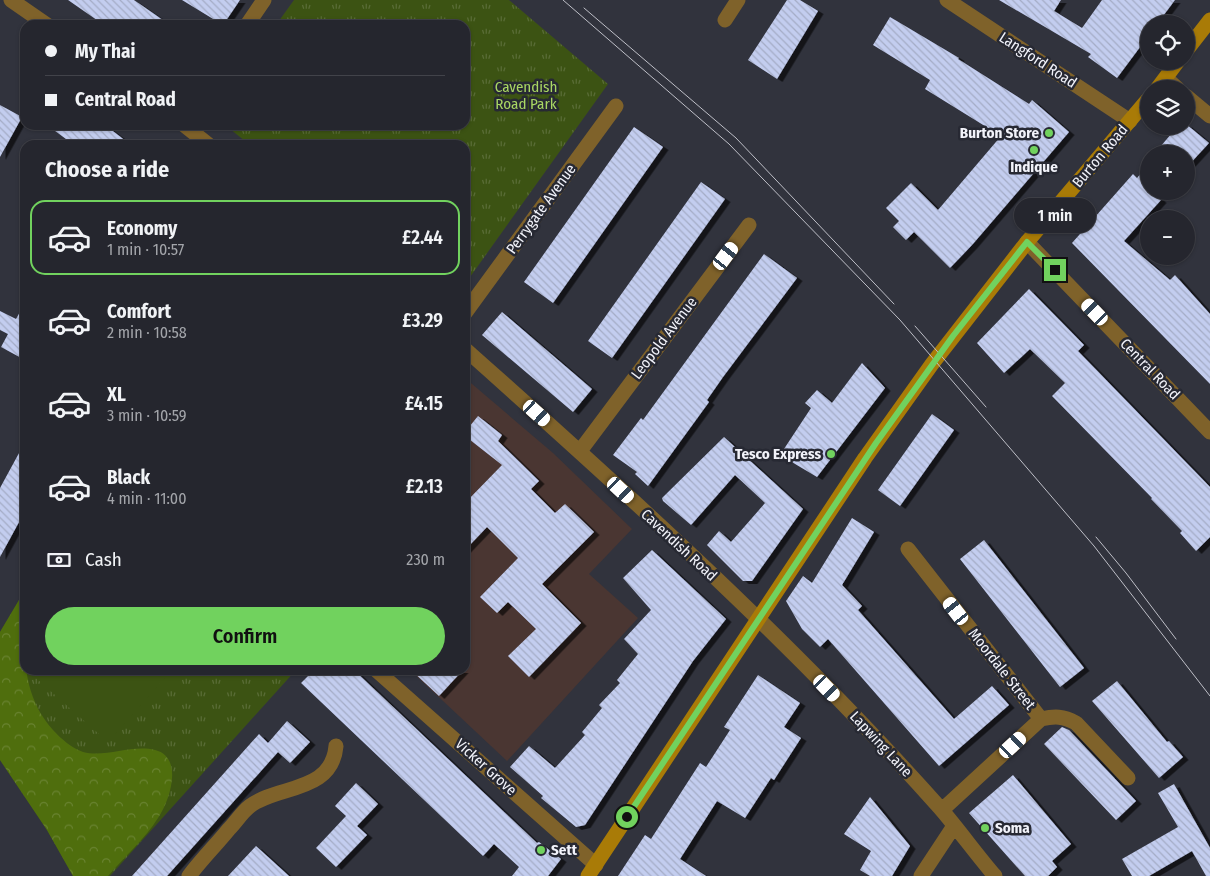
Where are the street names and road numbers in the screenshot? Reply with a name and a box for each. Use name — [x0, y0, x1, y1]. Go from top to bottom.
street label: Langford Road — [996, 28, 1080, 92]
street label: Burton Road — [1069, 121, 1131, 191]
street label: Perrygate Avenue — [502, 161, 580, 257]
street label: Leopold Avenue — [627, 293, 701, 383]
street label: Central Road — [1116, 335, 1184, 403]
street label: Cavendish Road — [637, 505, 721, 585]
street label: Moordale Street — [965, 625, 1039, 713]
street label: Lapwing Lane — [846, 707, 916, 781]
street label: Vicker Grove — [452, 735, 520, 799]

